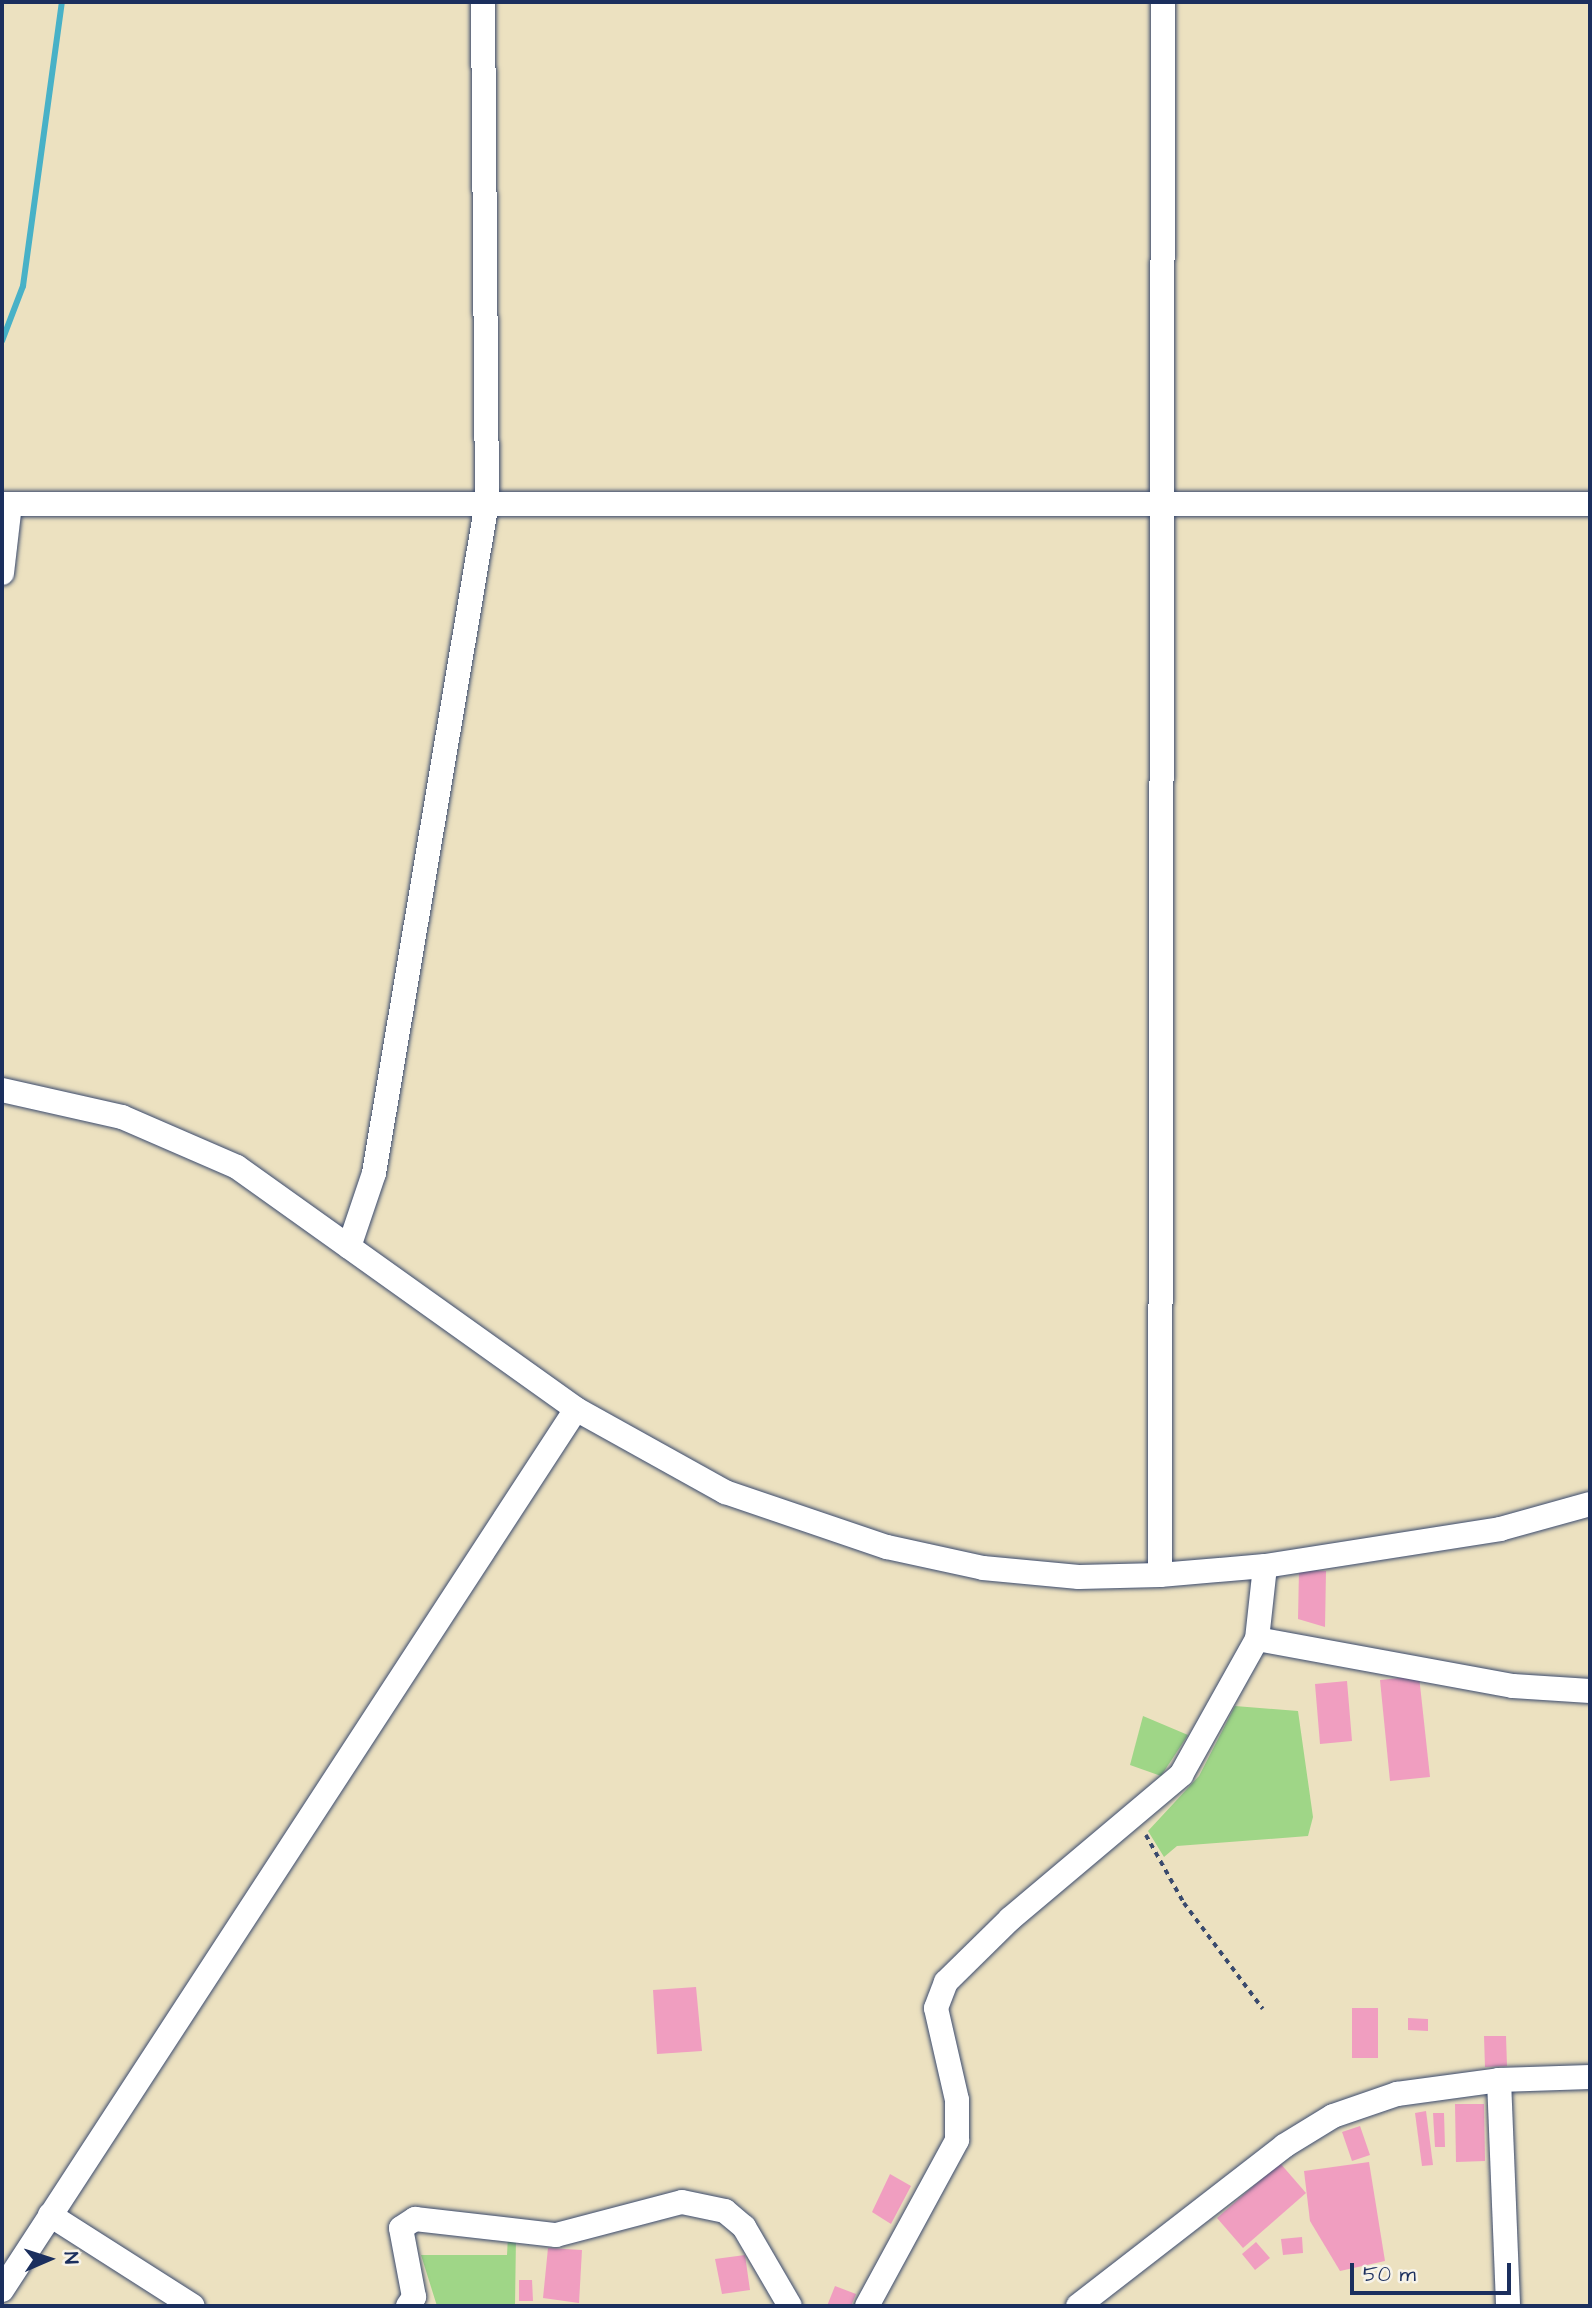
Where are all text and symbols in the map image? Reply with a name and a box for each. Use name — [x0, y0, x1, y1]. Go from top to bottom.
north arrow — [14, 2224, 84, 2294]
scale bar — [1354, 2248, 1515, 2292]
text: N — [57, 2251, 84, 2265]
text: 50 m — [1363, 2260, 1416, 2289]

